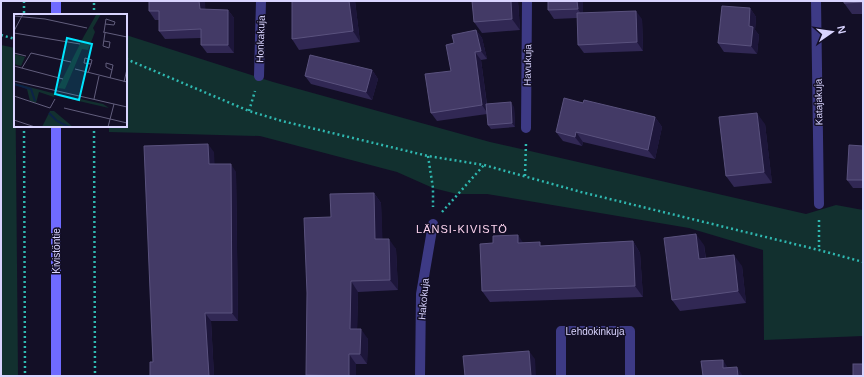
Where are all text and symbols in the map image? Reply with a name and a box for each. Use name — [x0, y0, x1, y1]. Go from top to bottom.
north arrow — [812, 12, 852, 52]
inset map — [14, 14, 127, 127]
street label: Honkakuja — [254, 15, 267, 63]
text: N — [835, 25, 848, 35]
street label: Havukuja — [522, 44, 533, 86]
street label: Katajakuja — [813, 78, 824, 125]
district label: LÄNSI-KIVISTÖ — [416, 223, 508, 235]
street label: Kivistöntie — [51, 228, 62, 274]
street label: Hakokuja — [416, 277, 431, 320]
street label: Lehdokinkuja — [566, 326, 625, 337]

